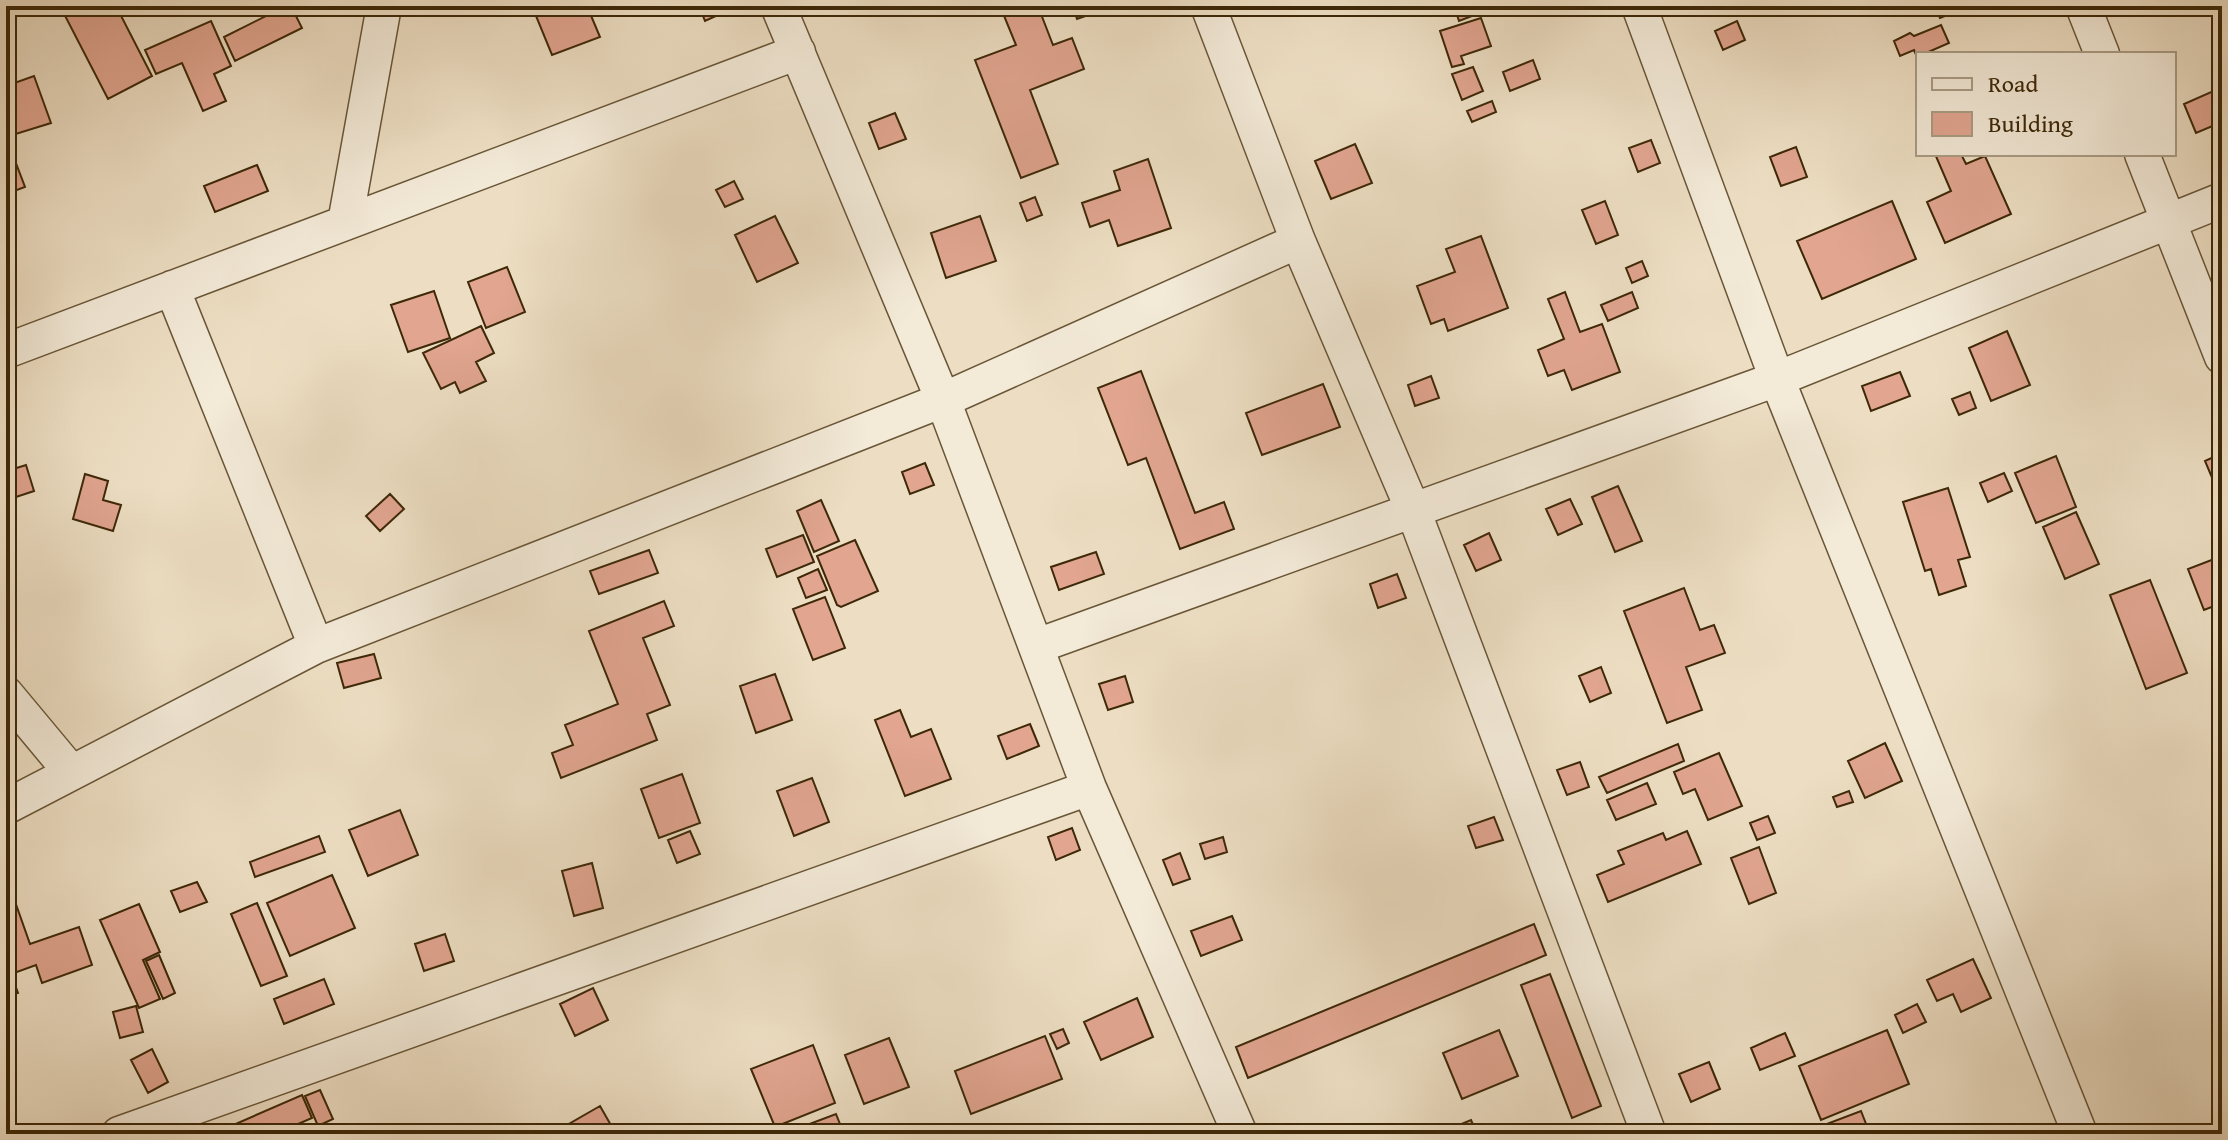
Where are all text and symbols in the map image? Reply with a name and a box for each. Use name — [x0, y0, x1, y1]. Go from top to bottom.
legend — [1916, 52, 2176, 156]
text: Road — [1988, 66, 2038, 101]
text: Building — [1988, 106, 2073, 141]

